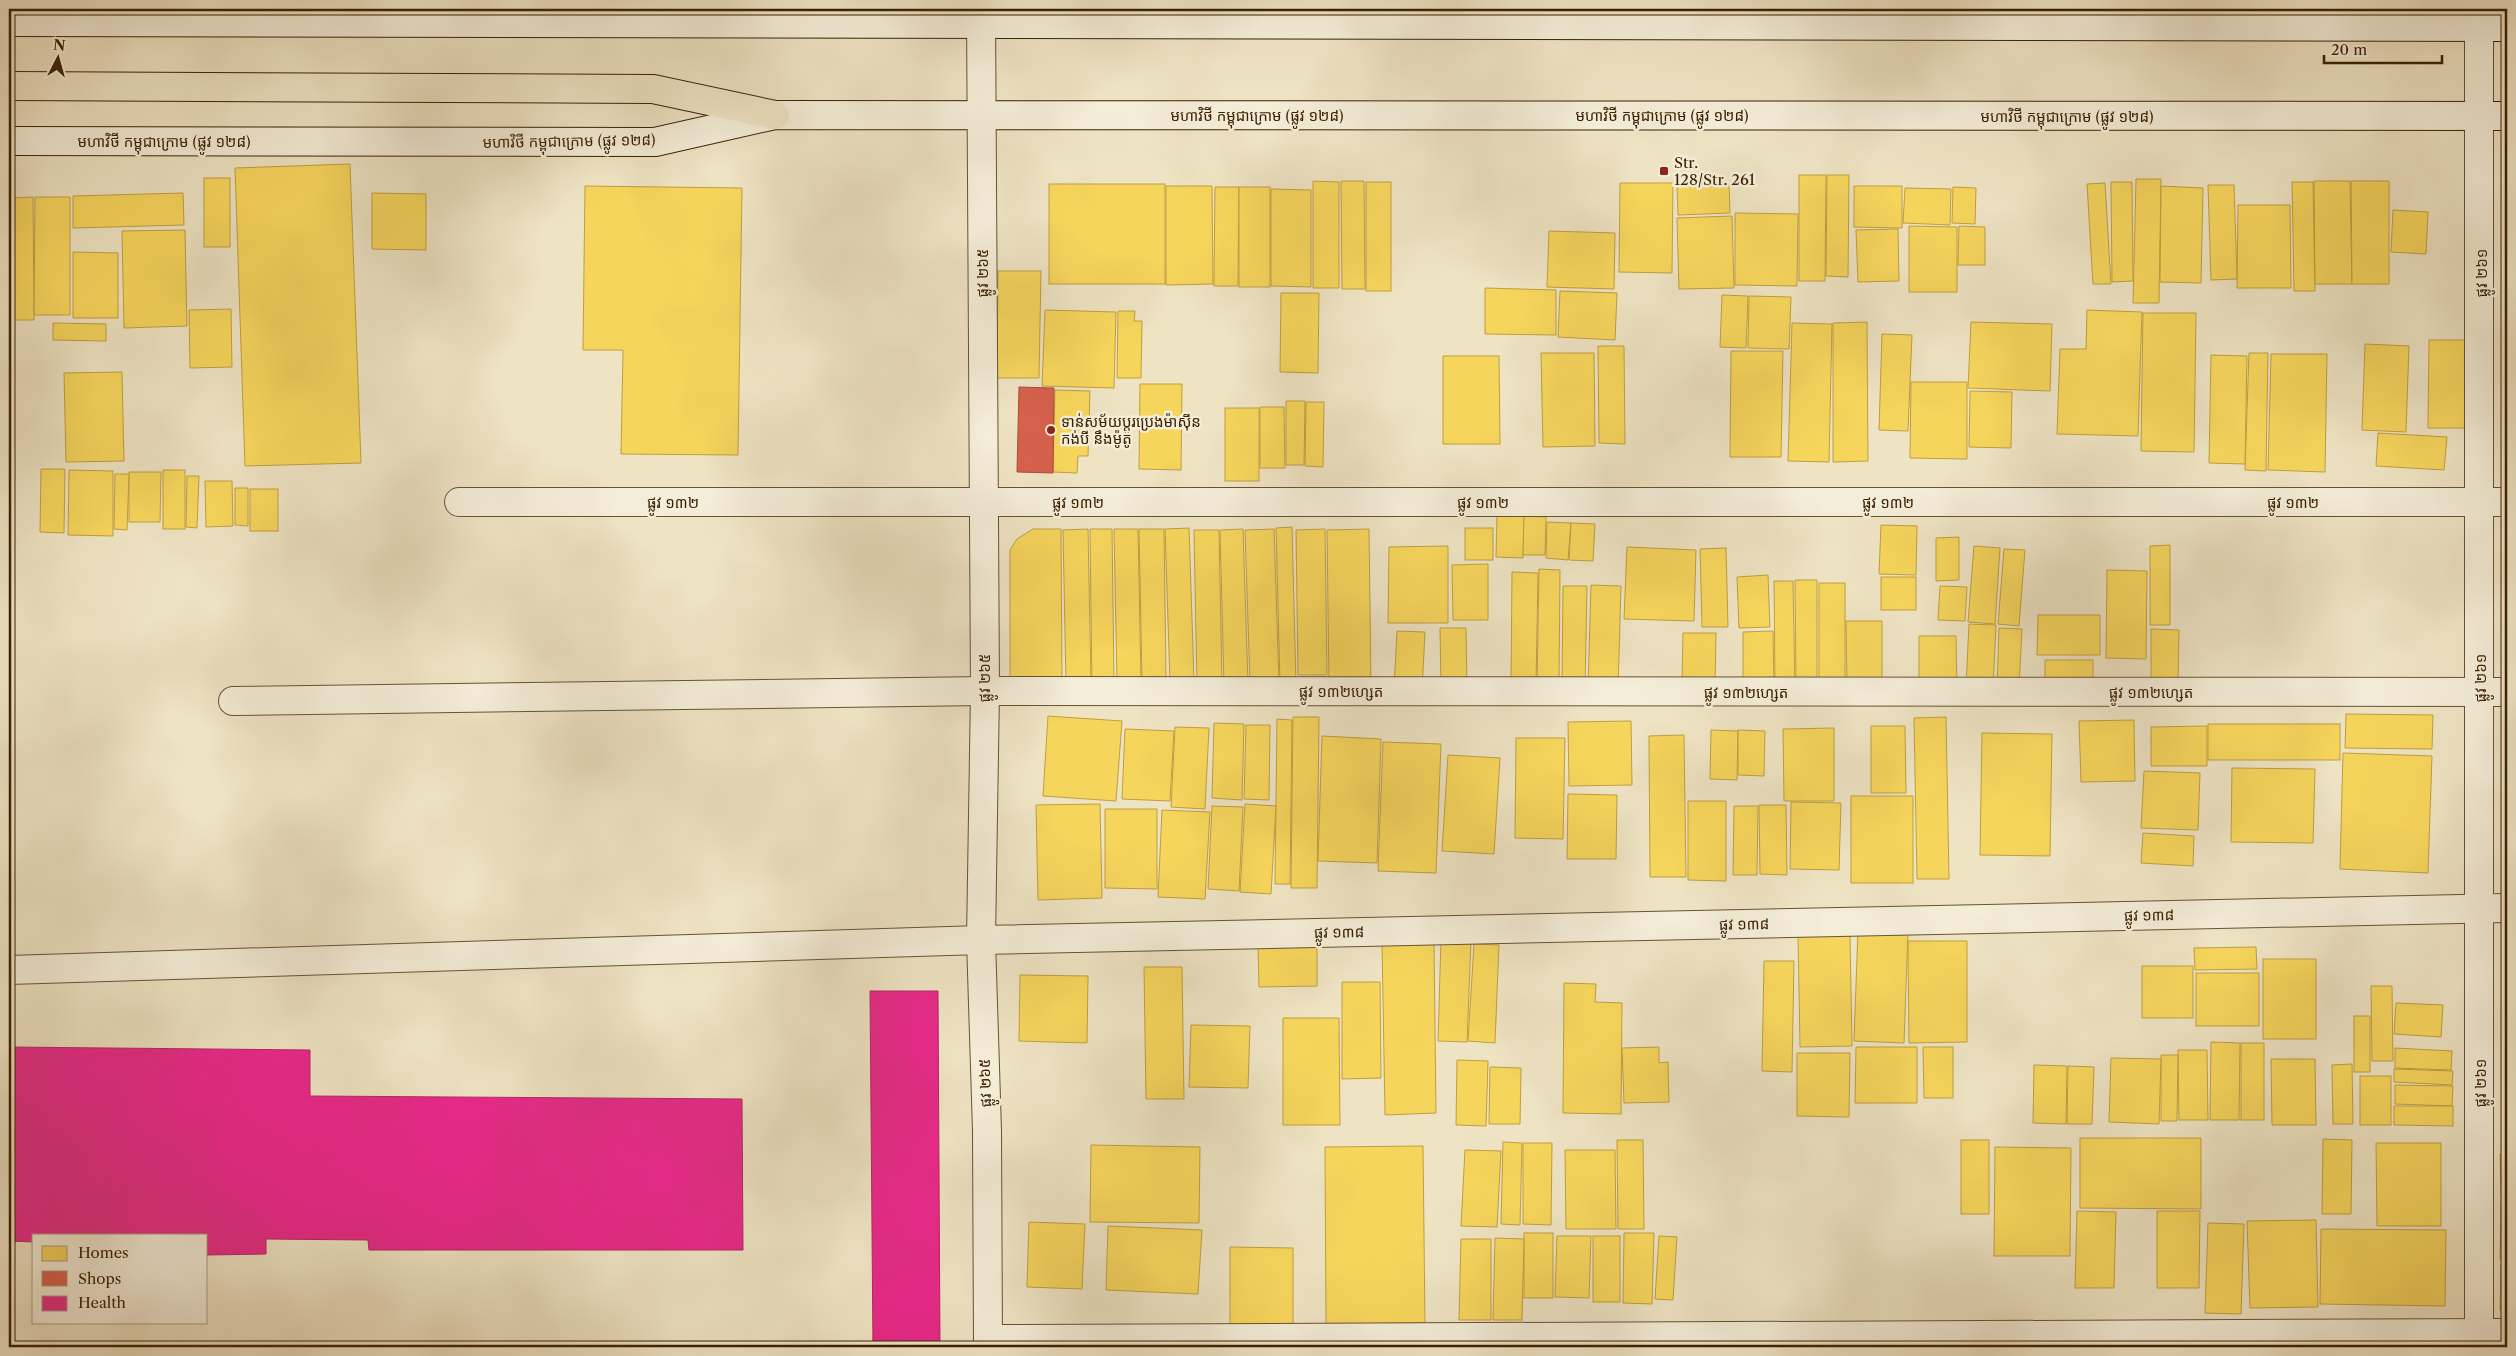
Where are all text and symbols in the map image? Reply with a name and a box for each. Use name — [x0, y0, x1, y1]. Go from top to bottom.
north arrow — [32, 32, 82, 82]
scale bar — [2324, 32, 2441, 64]
text: N — [52, 35, 66, 55]
text: 20 m — [2331, 40, 2367, 59]
street label: មហាវិថី កម្ពុជាក្រោម (ផ្លូវ ១២៨) — [1171, 106, 1343, 129]
street label: មហាវិថី កម្ពុជាក្រោម (ផ្លូវ ១២៨) — [1576, 106, 1748, 129]
street label: មហាវិថី កម្ពុជាក្រោម (ផ្លូវ ១២៨) — [1981, 107, 2153, 130]
street label: មហាវិថី កម្ពុជាក្រោម (ផ្លូវ ១២៨) — [482, 130, 656, 156]
street label: មហាវិថី កម្ពុជាក្រោម (ផ្លូវ ១២៨) — [78, 132, 250, 155]
place label: Str. 128/Str. 261 — [1674, 153, 1756, 189]
marker: Str. 128/Str. 261 — [1658, 165, 1670, 177]
street label: ផ្លូវ ២៦៥ — [973, 249, 996, 297]
street label: ផ្លូវ ២៦១ — [2472, 249, 2495, 297]
place label: ទាន់សម័យប្តូរប្រេងម៉ាសុីន កង់បី នឹងម៉ូតូ — [1061, 412, 1201, 448]
marker: ទាន់សម័យប្តូរប្រេងម៉ាសុីន កង់បី នឹងម៉ូតូ — [1045, 424, 1057, 436]
street label: ផ្លូវ ១៣២ — [647, 493, 699, 516]
street label: ផ្លូវ ១៣២ — [1052, 493, 1104, 516]
street label: ផ្លូវ ១៣២ — [1457, 493, 1509, 516]
street label: ផ្លូវ ១៣២ — [1862, 493, 1914, 516]
street label: ផ្លូវ ១៣២ — [2267, 493, 2319, 516]
street label: ផ្លូវ ២៦៥ — [975, 654, 998, 702]
street label: ផ្លូវ ២៦១ — [2471, 654, 2494, 702]
street label: ផ្លូវ ១៣២ហ្សេត — [1299, 682, 1383, 705]
street label: ផ្លូវ ១៣២ហ្សេត — [1704, 683, 1788, 706]
street label: ផ្លូវ ១៣២ហ្សេត — [2109, 683, 2193, 706]
street label: ផ្លូវ ១៣៨ — [2124, 905, 2174, 929]
street label: ផ្លូវ ១៣៨ — [1719, 914, 1769, 938]
street label: ផ្លូវ ១៣៨ — [1314, 922, 1364, 946]
street label: ផ្លូវ ២៦៥ — [975, 1058, 1000, 1108]
street label: ផ្លូវ ២៦១ — [2471, 1059, 2494, 1107]
legend — [32, 1234, 208, 1324]
text: Homes — [78, 1243, 129, 1262]
text: Shops — [78, 1269, 121, 1288]
text: Health — [78, 1293, 127, 1312]

